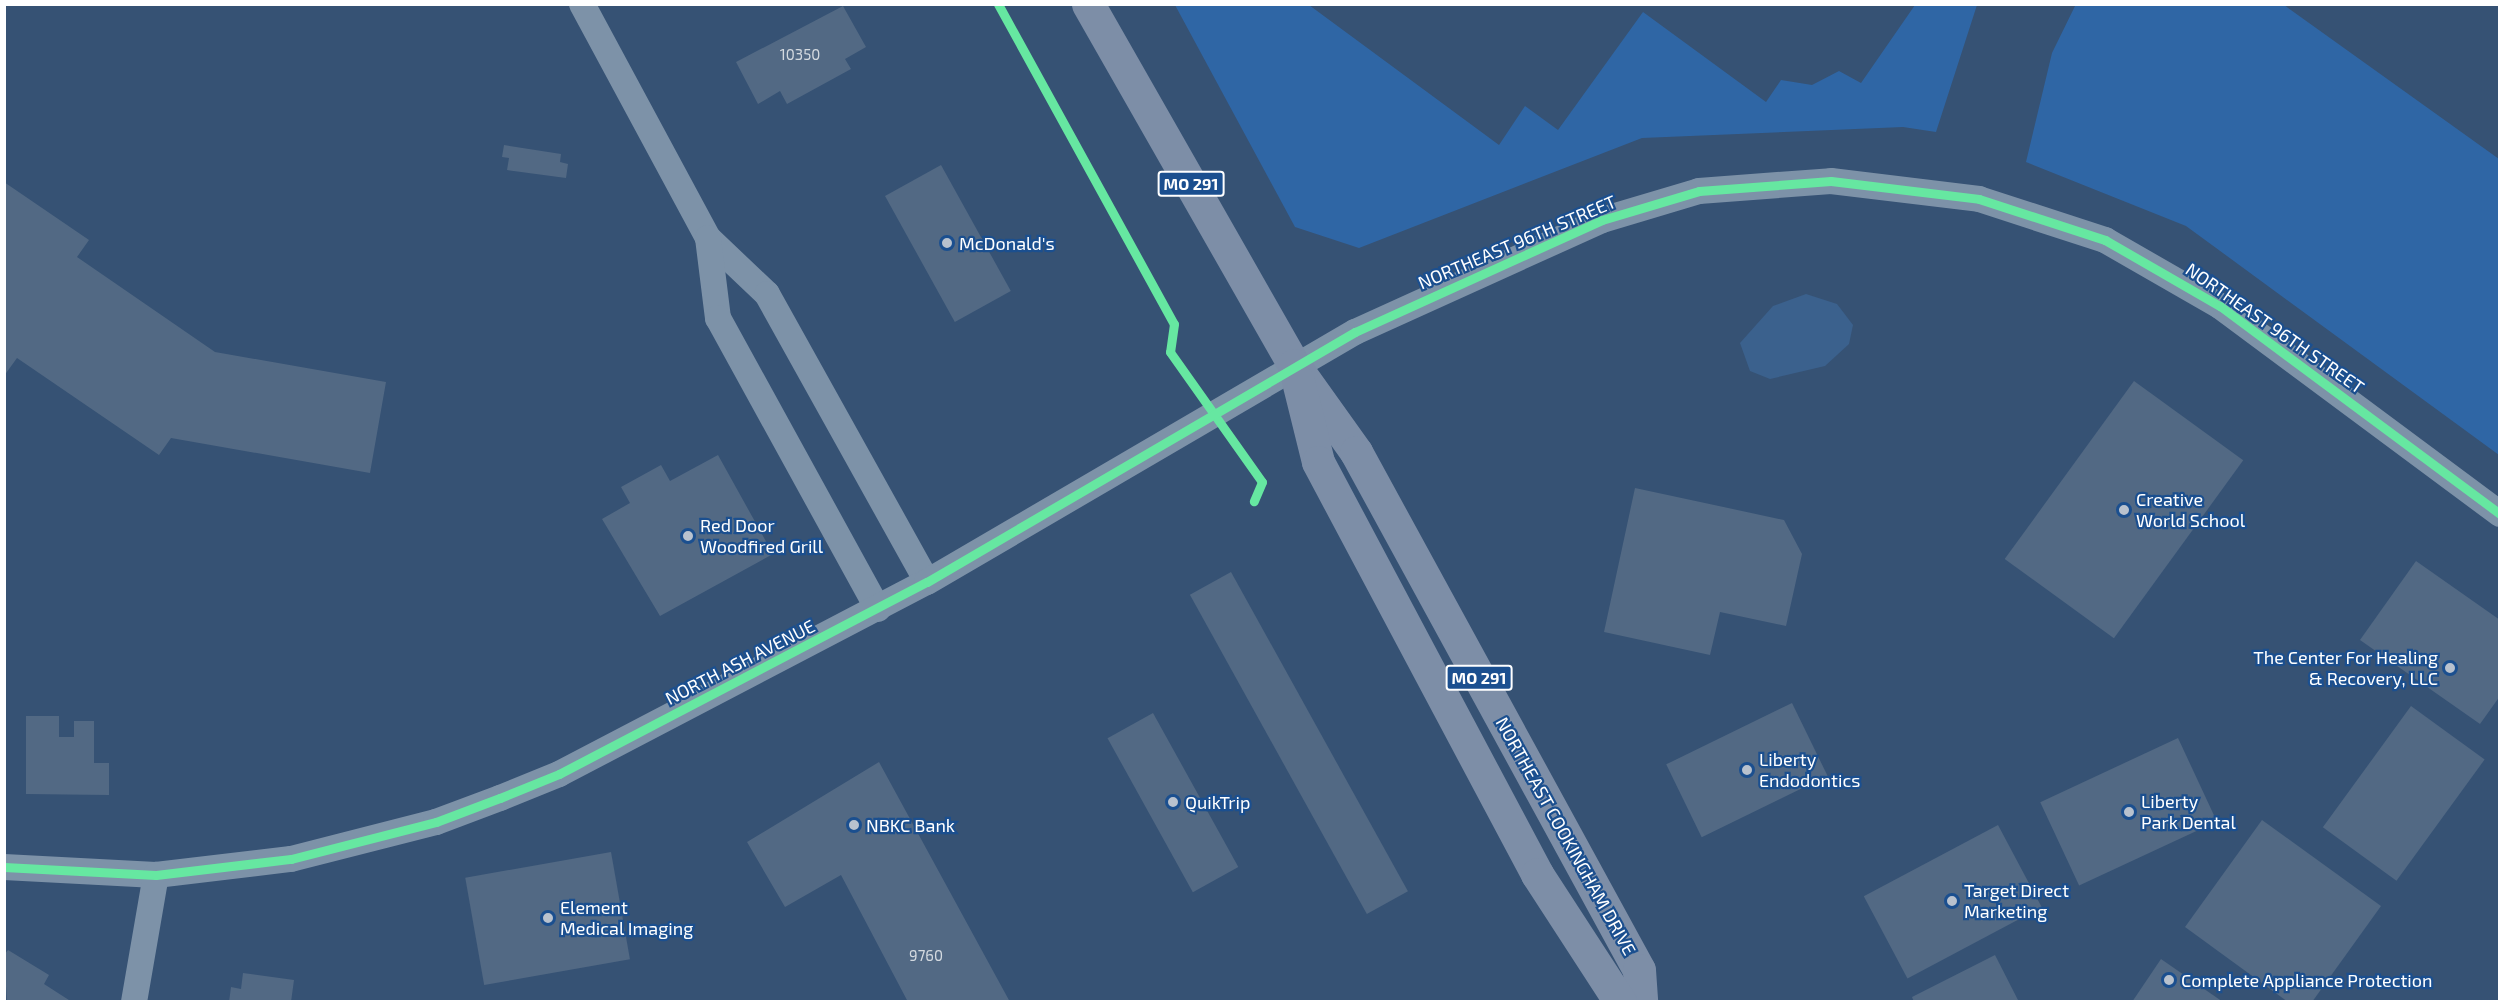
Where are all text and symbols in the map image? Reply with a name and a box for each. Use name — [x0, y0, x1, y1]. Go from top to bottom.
house number: 10350 — [780, 46, 820, 64]
road number: MO 291 — [1156, 171, 1226, 197]
street label: NORTHEAST 96TH STREET — [1415, 190, 1619, 294]
place label: McDonald's — [959, 232, 1055, 254]
marker: McDonald's — [940, 236, 954, 250]
street label: NORTHEAST 96TH STREET — [2181, 258, 2369, 398]
place label: Creative World School — [2136, 489, 2245, 532]
marker: Creative World School — [2117, 503, 2131, 517]
place label: Red Door Woodfired Grill — [700, 515, 823, 558]
marker: Red Door Woodfired Grill — [681, 529, 695, 543]
street label: NORTH ASH AVENUE — [661, 615, 819, 709]
place label: The Center For Healing & Recovery, LLC — [2253, 647, 2438, 690]
marker: The Center For Healing & Recovery, LLC — [2443, 661, 2457, 675]
road number: MO 291 — [1444, 665, 1514, 691]
street label: NORTHEAST COOKINGHAM DRIVE — [1491, 713, 1641, 959]
place label: Liberty Endodontics — [1759, 749, 1860, 792]
marker: Liberty Endodontics — [1740, 763, 1754, 777]
place label: QuikTrip — [1185, 791, 1250, 813]
place label: Liberty Park Dental — [2141, 791, 2236, 834]
marker: QuikTrip — [1166, 795, 1180, 809]
marker: Liberty Park Dental — [2122, 805, 2136, 819]
place label: NBKC Bank — [866, 814, 955, 836]
marker: NBKC Bank — [847, 818, 861, 832]
place label: Target Direct Marketing — [1964, 880, 2069, 922]
marker: Target Direct Marketing — [1945, 894, 1959, 908]
place label: Element Medical Imaging — [560, 897, 694, 940]
marker: Element Medical Imaging — [541, 911, 555, 925]
house number: 9760 — [909, 947, 943, 965]
place label: Complete Appliance Protection — [2181, 969, 2433, 991]
marker: Complete Appliance Protection — [2162, 973, 2176, 987]

